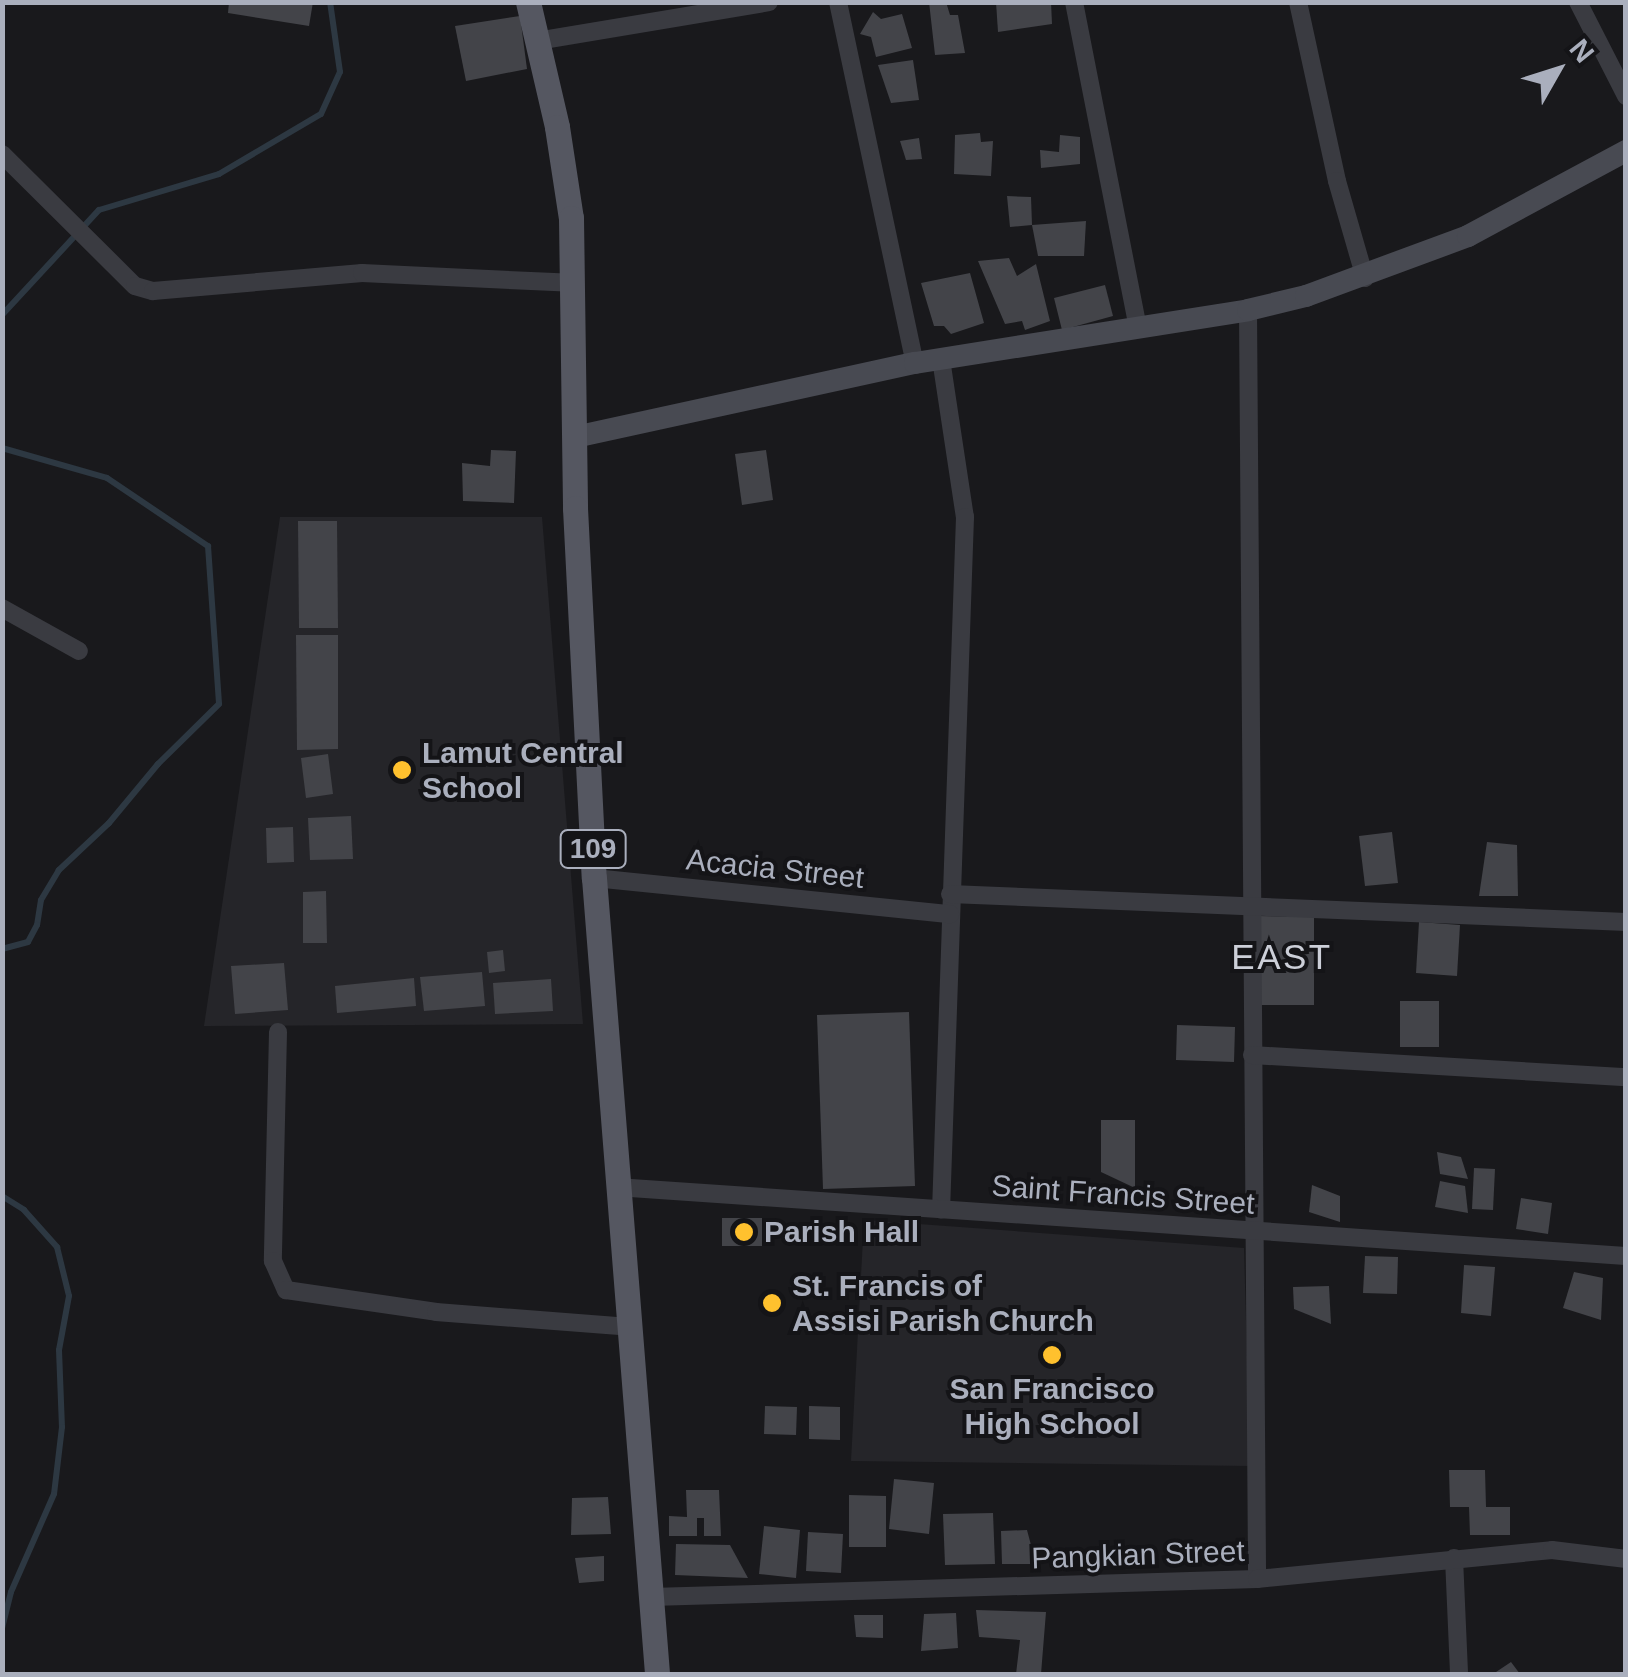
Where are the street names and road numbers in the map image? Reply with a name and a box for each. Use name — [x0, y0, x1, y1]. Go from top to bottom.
road number: 109 — [558, 826, 628, 872]
street label: Acacia Street — [684, 842, 866, 896]
street label: Saint Francis Street — [990, 1168, 1256, 1222]
street label: Pangkian Street — [1031, 1533, 1245, 1577]

